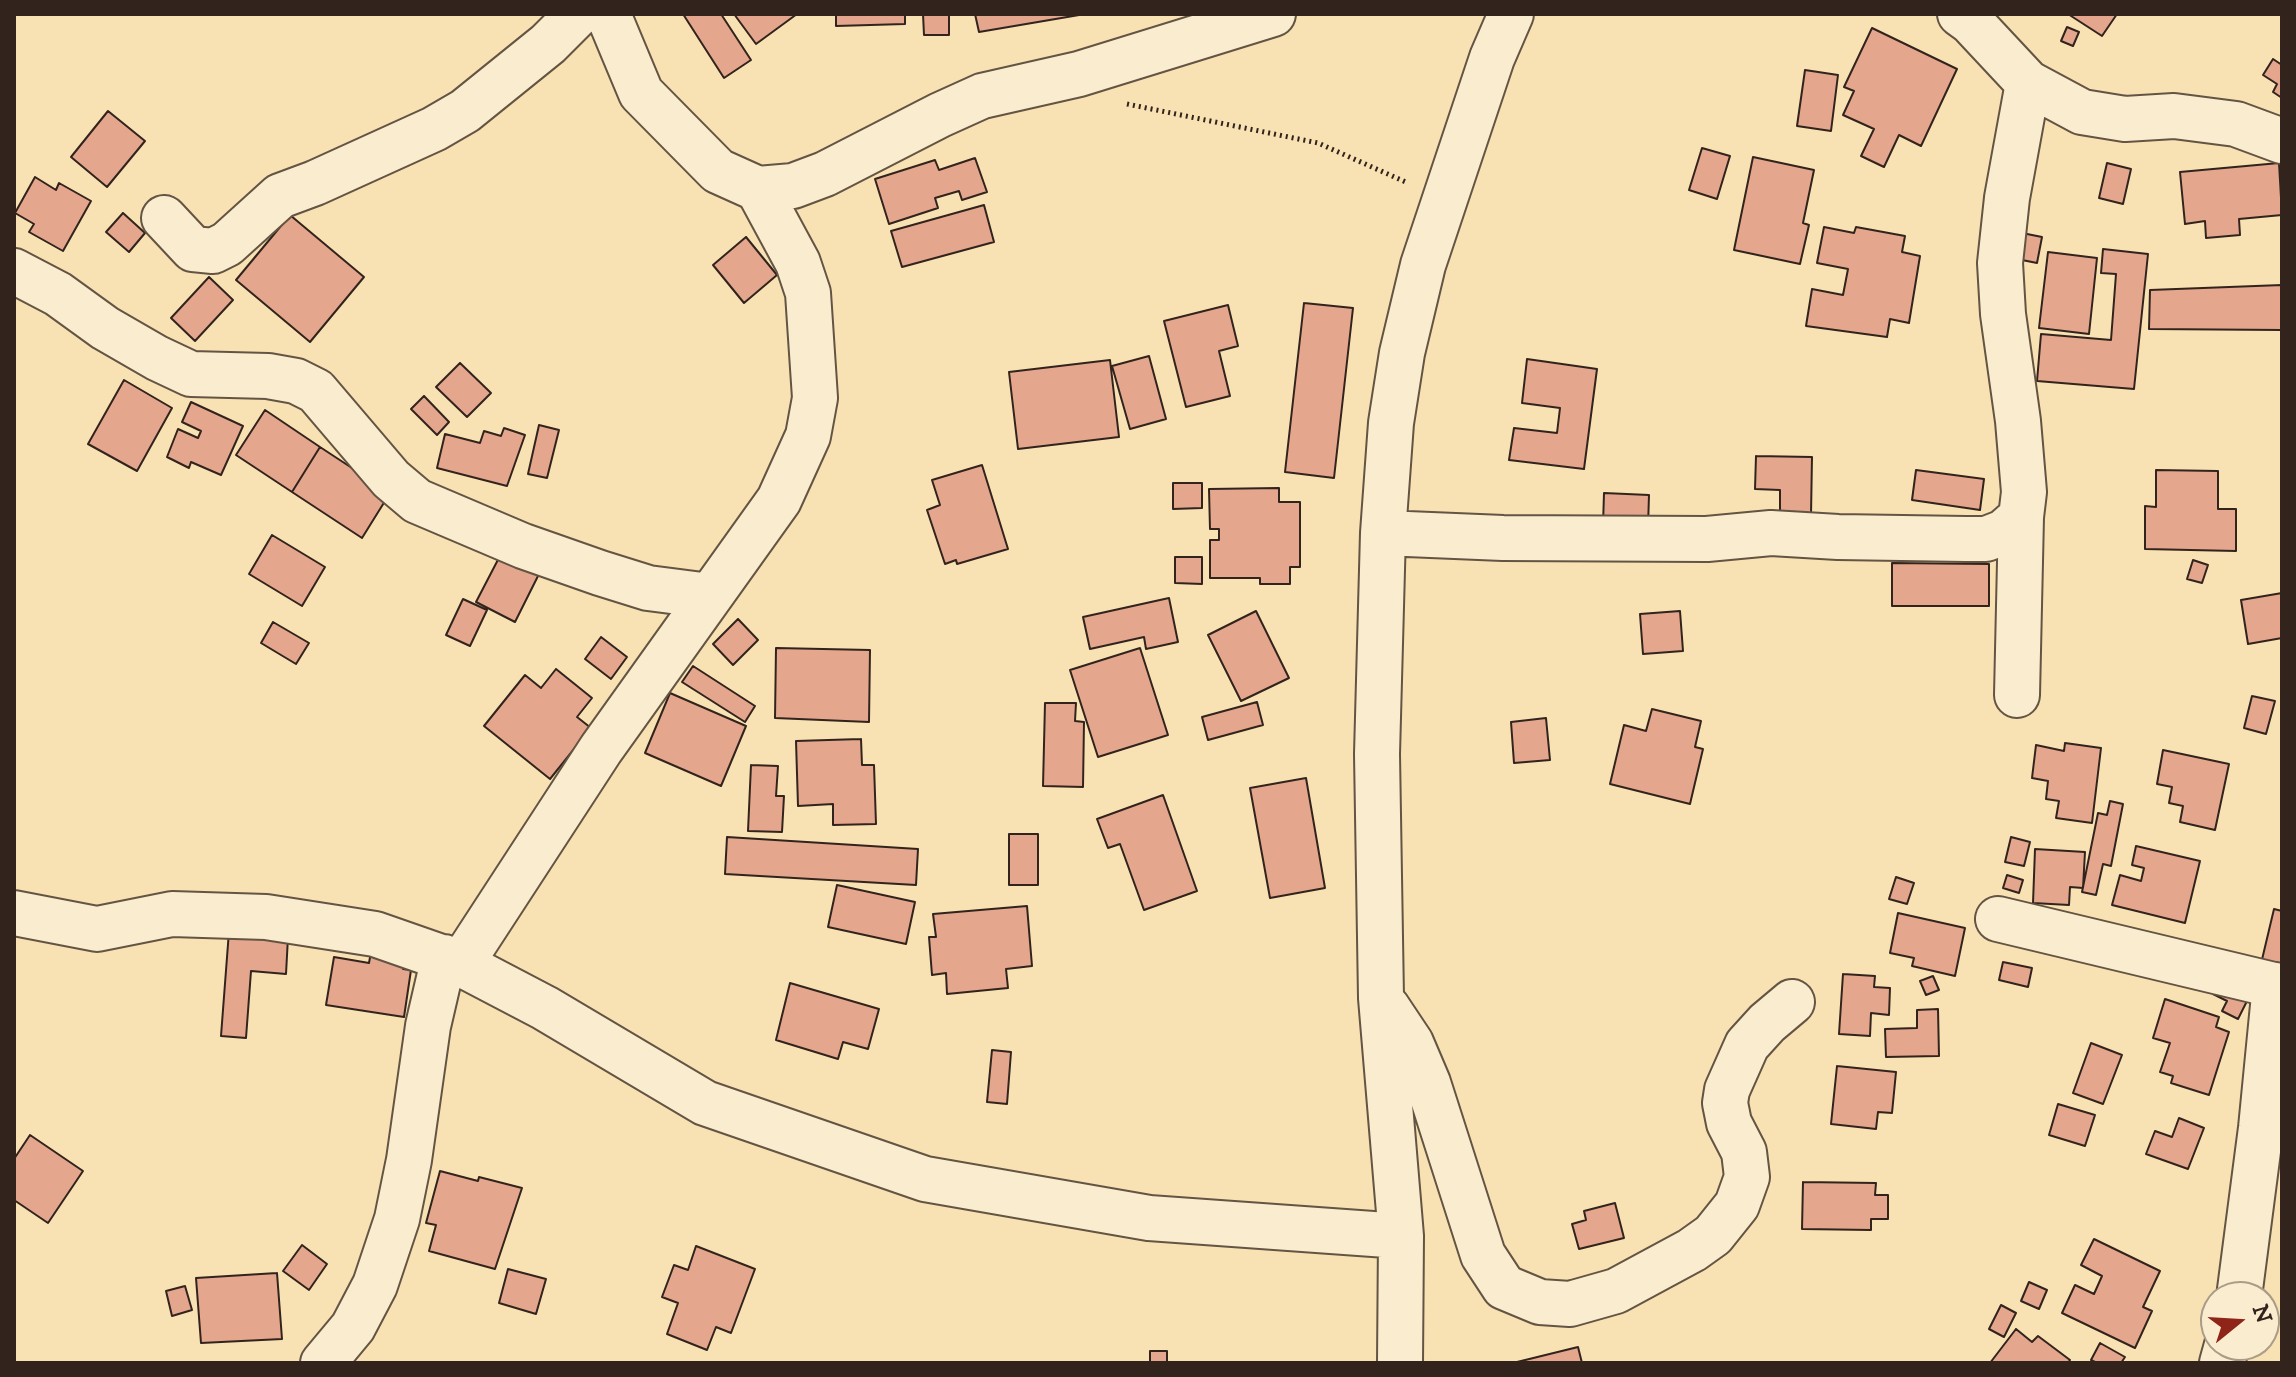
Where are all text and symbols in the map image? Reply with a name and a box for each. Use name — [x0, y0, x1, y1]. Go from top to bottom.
north arrow — [2200, 1281, 2280, 1361]
text: N — [2246, 1301, 2277, 1327]

